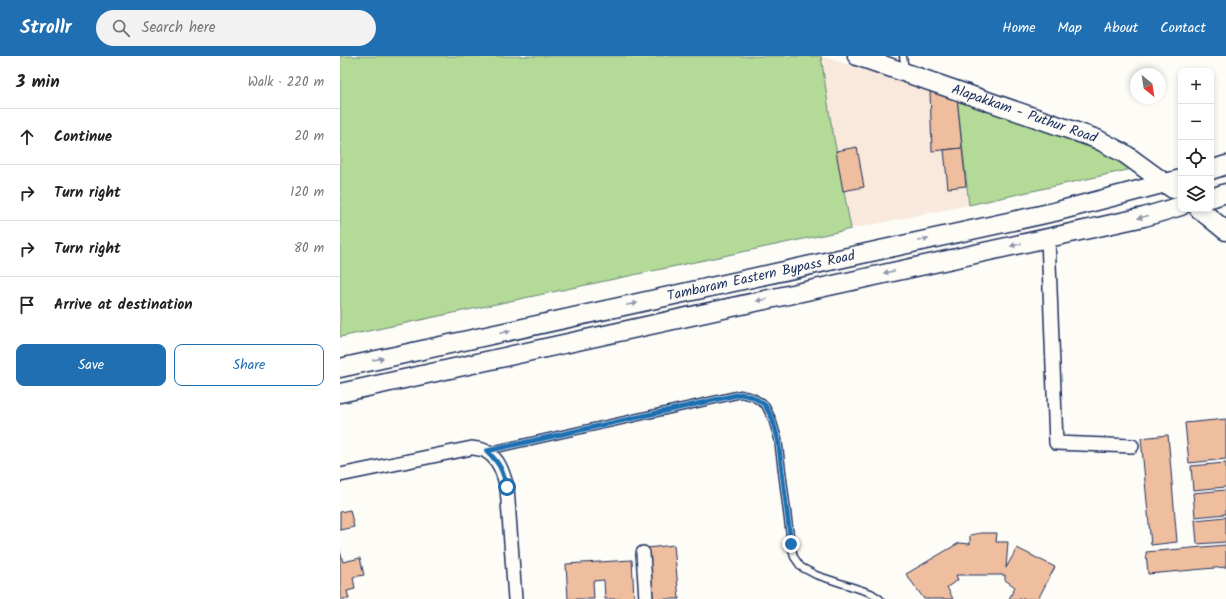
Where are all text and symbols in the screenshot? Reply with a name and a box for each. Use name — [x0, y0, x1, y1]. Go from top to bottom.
search box — [96, 10, 376, 46]
text: Strollr — [20, 13, 72, 43]
text: Search here — [142, 16, 216, 40]
icon: search — [110, 17, 132, 39]
text: Home — [1002, 17, 1036, 39]
text: Map — [1058, 17, 1082, 39]
text: About — [1104, 17, 1138, 39]
text: Contact — [1160, 17, 1206, 39]
north arrow — [1130, 68, 1166, 104]
map controls — [1178, 68, 1214, 212]
button: + — [1178, 68, 1214, 104]
text: 3 min — [16, 69, 60, 96]
text: Walk · 220 m — [248, 72, 324, 93]
street label: Alapakkam - Puthur Road — [948, 78, 1101, 150]
button: − — [1178, 104, 1214, 140]
text: Continue — [54, 125, 112, 149]
icon: ahead — [16, 126, 38, 148]
text: 20 m — [294, 126, 324, 147]
button: locate — [1178, 140, 1214, 176]
button: layers — [1178, 176, 1214, 212]
text: Turn right — [54, 181, 121, 205]
icon: right — [16, 182, 38, 204]
text: 120 m — [290, 182, 324, 203]
one-way arrow — [1137, 214, 1149, 220]
text: Turn right — [54, 237, 121, 261]
one-way arrow — [917, 237, 929, 243]
icon: right — [16, 238, 38, 260]
text: 80 m — [294, 238, 324, 259]
one-way arrow — [1010, 242, 1023, 248]
street label: Tambaram Eastern Bypass Road — [665, 245, 858, 307]
one-way arrow — [883, 270, 896, 276]
text: Arrive at destination — [54, 293, 193, 317]
icon: arrive — [16, 294, 38, 316]
one-way arrow — [756, 298, 769, 304]
one-way arrow — [626, 300, 638, 306]
one-way arrow — [499, 328, 511, 334]
button: Save — [16, 344, 166, 386]
button: Share — [174, 344, 324, 386]
one-way arrow — [372, 356, 384, 362]
route start — [498, 478, 516, 496]
route end — [782, 535, 800, 553]

